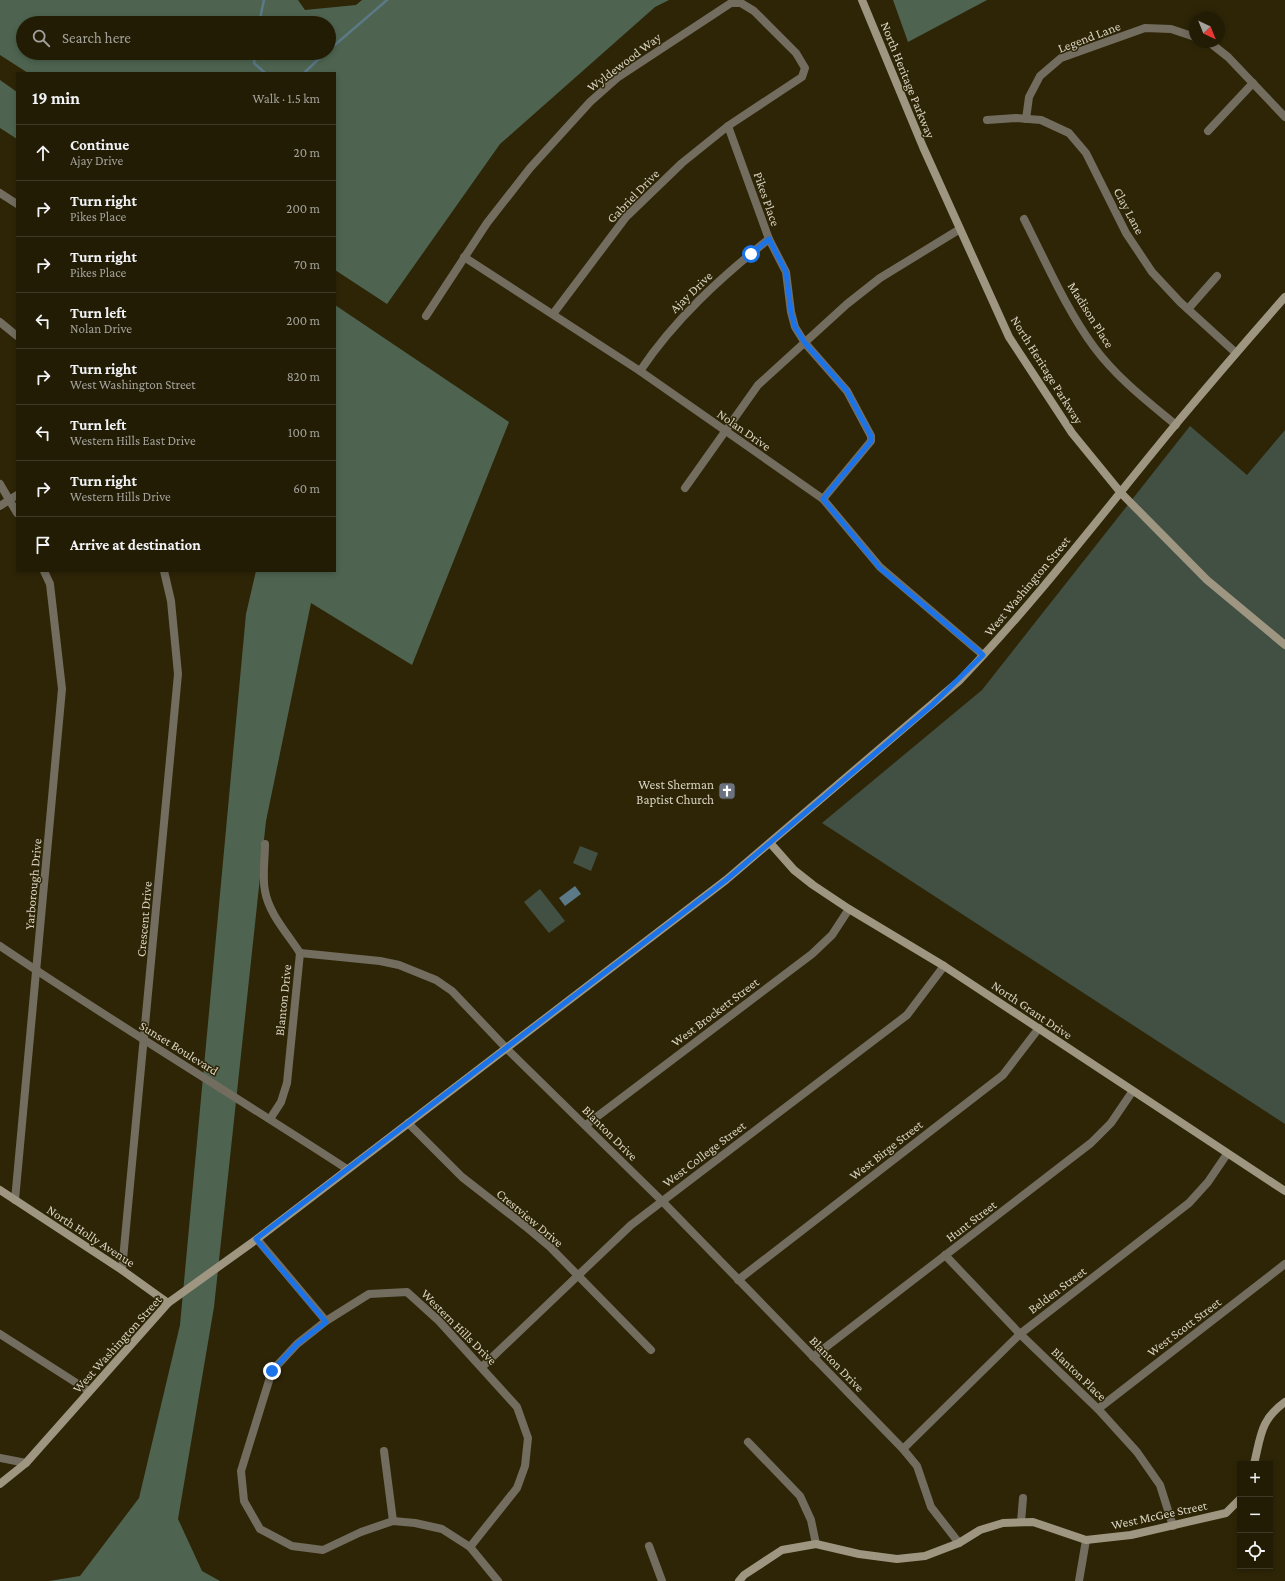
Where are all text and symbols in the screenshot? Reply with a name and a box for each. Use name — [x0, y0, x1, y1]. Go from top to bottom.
north arrow — [1189, 12, 1225, 48]
search box — [16, 16, 336, 60]
street label: Legend Lane — [1056, 18, 1123, 56]
street label: North Heritage Parkway — [878, 19, 939, 141]
icon: search — [30, 27, 52, 49]
street label: Wyldewood Way — [584, 29, 665, 95]
text: Search here — [62, 30, 131, 46]
text: 19 min — [32, 89, 80, 108]
text: Walk · 1.5 km — [252, 91, 320, 106]
text: Continue — [70, 137, 129, 153]
icon: ahead — [32, 142, 54, 164]
text: 20 m — [294, 145, 320, 160]
text: Ajay Drive — [70, 153, 123, 168]
street label: Gabriel Drive — [604, 166, 662, 226]
street label: Pikes Place — [751, 170, 783, 228]
street label: Clay Lane — [1110, 185, 1148, 237]
text: Turn right — [70, 193, 137, 209]
icon: right — [32, 198, 54, 220]
text: 200 m — [286, 201, 320, 216]
text: Pikes Place — [70, 209, 126, 224]
route start — [742, 245, 760, 263]
text: Turn right — [70, 249, 137, 265]
icon: right — [32, 254, 54, 276]
text: 70 m — [294, 257, 320, 272]
text: Pikes Place — [70, 265, 126, 280]
street label: Ajay Drive — [667, 268, 716, 317]
street label: Madison Place — [1065, 279, 1117, 351]
text: Turn left — [70, 305, 126, 321]
icon: left — [32, 310, 54, 332]
text: 200 m — [286, 313, 320, 328]
street label: North Heritage Parkway — [1008, 313, 1087, 428]
text: Nolan Drive — [70, 321, 132, 336]
text: Turn right — [70, 361, 137, 377]
icon: right — [32, 366, 54, 388]
text: 820 m — [287, 369, 320, 384]
text: West Washington Street — [70, 377, 196, 392]
street label: Nolan Drive — [714, 406, 774, 454]
text: Turn left — [70, 417, 126, 433]
icon: left — [32, 422, 54, 444]
text: 100 m — [288, 425, 320, 440]
text: Western Hills East Drive — [70, 433, 196, 448]
text: Turn right — [70, 473, 137, 489]
icon: right — [32, 478, 54, 500]
text: 60 m — [293, 481, 320, 496]
text: Western Hills Drive — [70, 489, 171, 504]
street label: West Washington Street — [981, 533, 1074, 639]
icon: arrive — [32, 534, 54, 556]
text: Arrive at destination — [70, 537, 201, 553]
place label: West Sherman Baptist Church — [636, 777, 714, 807]
church icon: West Sherman Baptist Church — [717, 781, 737, 801]
street label: Yarborough Drive — [22, 838, 44, 930]
street label: Crescent Drive — [133, 880, 155, 957]
street label: Blanton Drive — [272, 963, 294, 1037]
street label: West Brockett Street — [668, 974, 762, 1050]
street label: North Grant Drive — [989, 978, 1075, 1043]
street label: Sunset Boulevard — [137, 1018, 221, 1078]
street label: Blanton Drive — [579, 1102, 641, 1164]
street label: West Birge Street — [846, 1116, 926, 1183]
street label: West College Street — [659, 1117, 749, 1190]
street label: Crestview Drive — [494, 1186, 567, 1250]
street label: Hunt Street — [943, 1197, 1000, 1245]
street label: North Holly Avenue — [44, 1202, 138, 1270]
street label: Belden Street — [1025, 1263, 1089, 1317]
street label: Western Hills Drive — [418, 1286, 500, 1368]
street label: West Washington Street — [69, 1292, 165, 1396]
street label: West Scott Street — [1144, 1294, 1224, 1360]
street label: Blanton Drive — [807, 1333, 868, 1395]
street label: Blanton Place — [1048, 1344, 1110, 1404]
route end — [263, 1362, 281, 1380]
map controls — [1237, 1461, 1273, 1569]
button: + — [1237, 1461, 1273, 1497]
street label: West McGee Street — [1110, 1497, 1209, 1532]
button: − — [1237, 1497, 1273, 1533]
button: locate — [1237, 1533, 1273, 1569]

